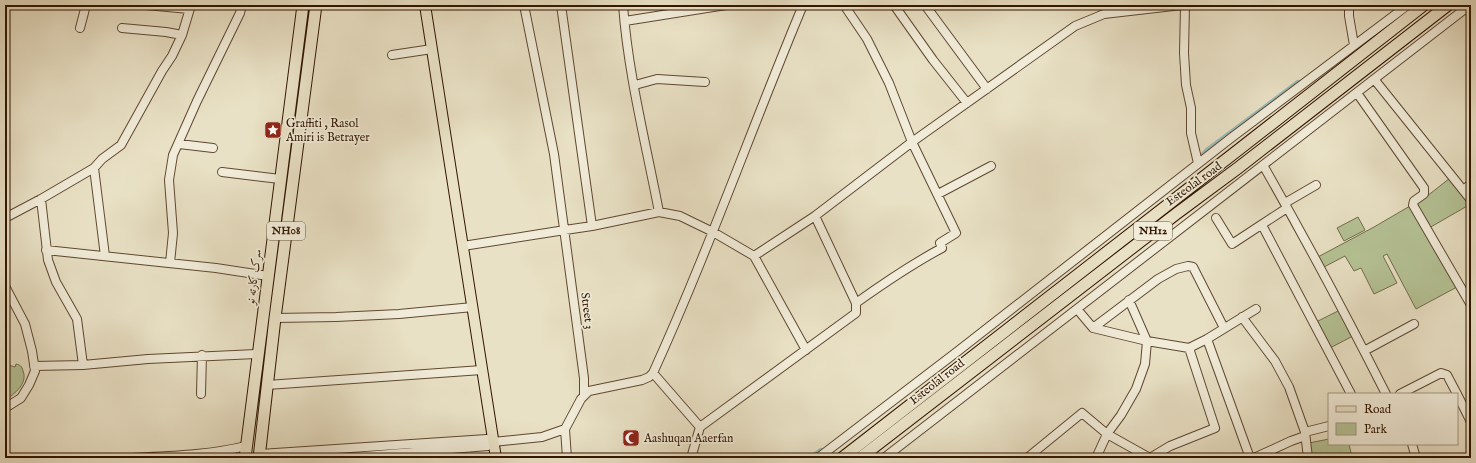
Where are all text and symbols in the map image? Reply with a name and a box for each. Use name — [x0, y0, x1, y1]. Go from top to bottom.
place label: Graffiti , Rasol Amiri is Betrayer — [285, 116, 370, 145]
place icon: Graffiti , Rasol Amiri is Betrayer — [263, 120, 283, 140]
street label: Esteolal road — [1163, 158, 1225, 209]
road number: NH08 — [267, 222, 305, 240]
road number: NH12 — [1134, 222, 1172, 240]
street label: سرک کارته نو — [243, 248, 265, 307]
street label: Street 3 — [577, 292, 597, 330]
street label: Esteolal road — [907, 356, 968, 408]
legend — [1328, 393, 1458, 445]
text: Road — [1364, 402, 1392, 417]
text: Park — [1364, 422, 1387, 437]
mosque icon: Aashuqan Aaerfan — [621, 428, 641, 448]
place label: Aashuqan Aaerfan — [643, 431, 734, 447]

